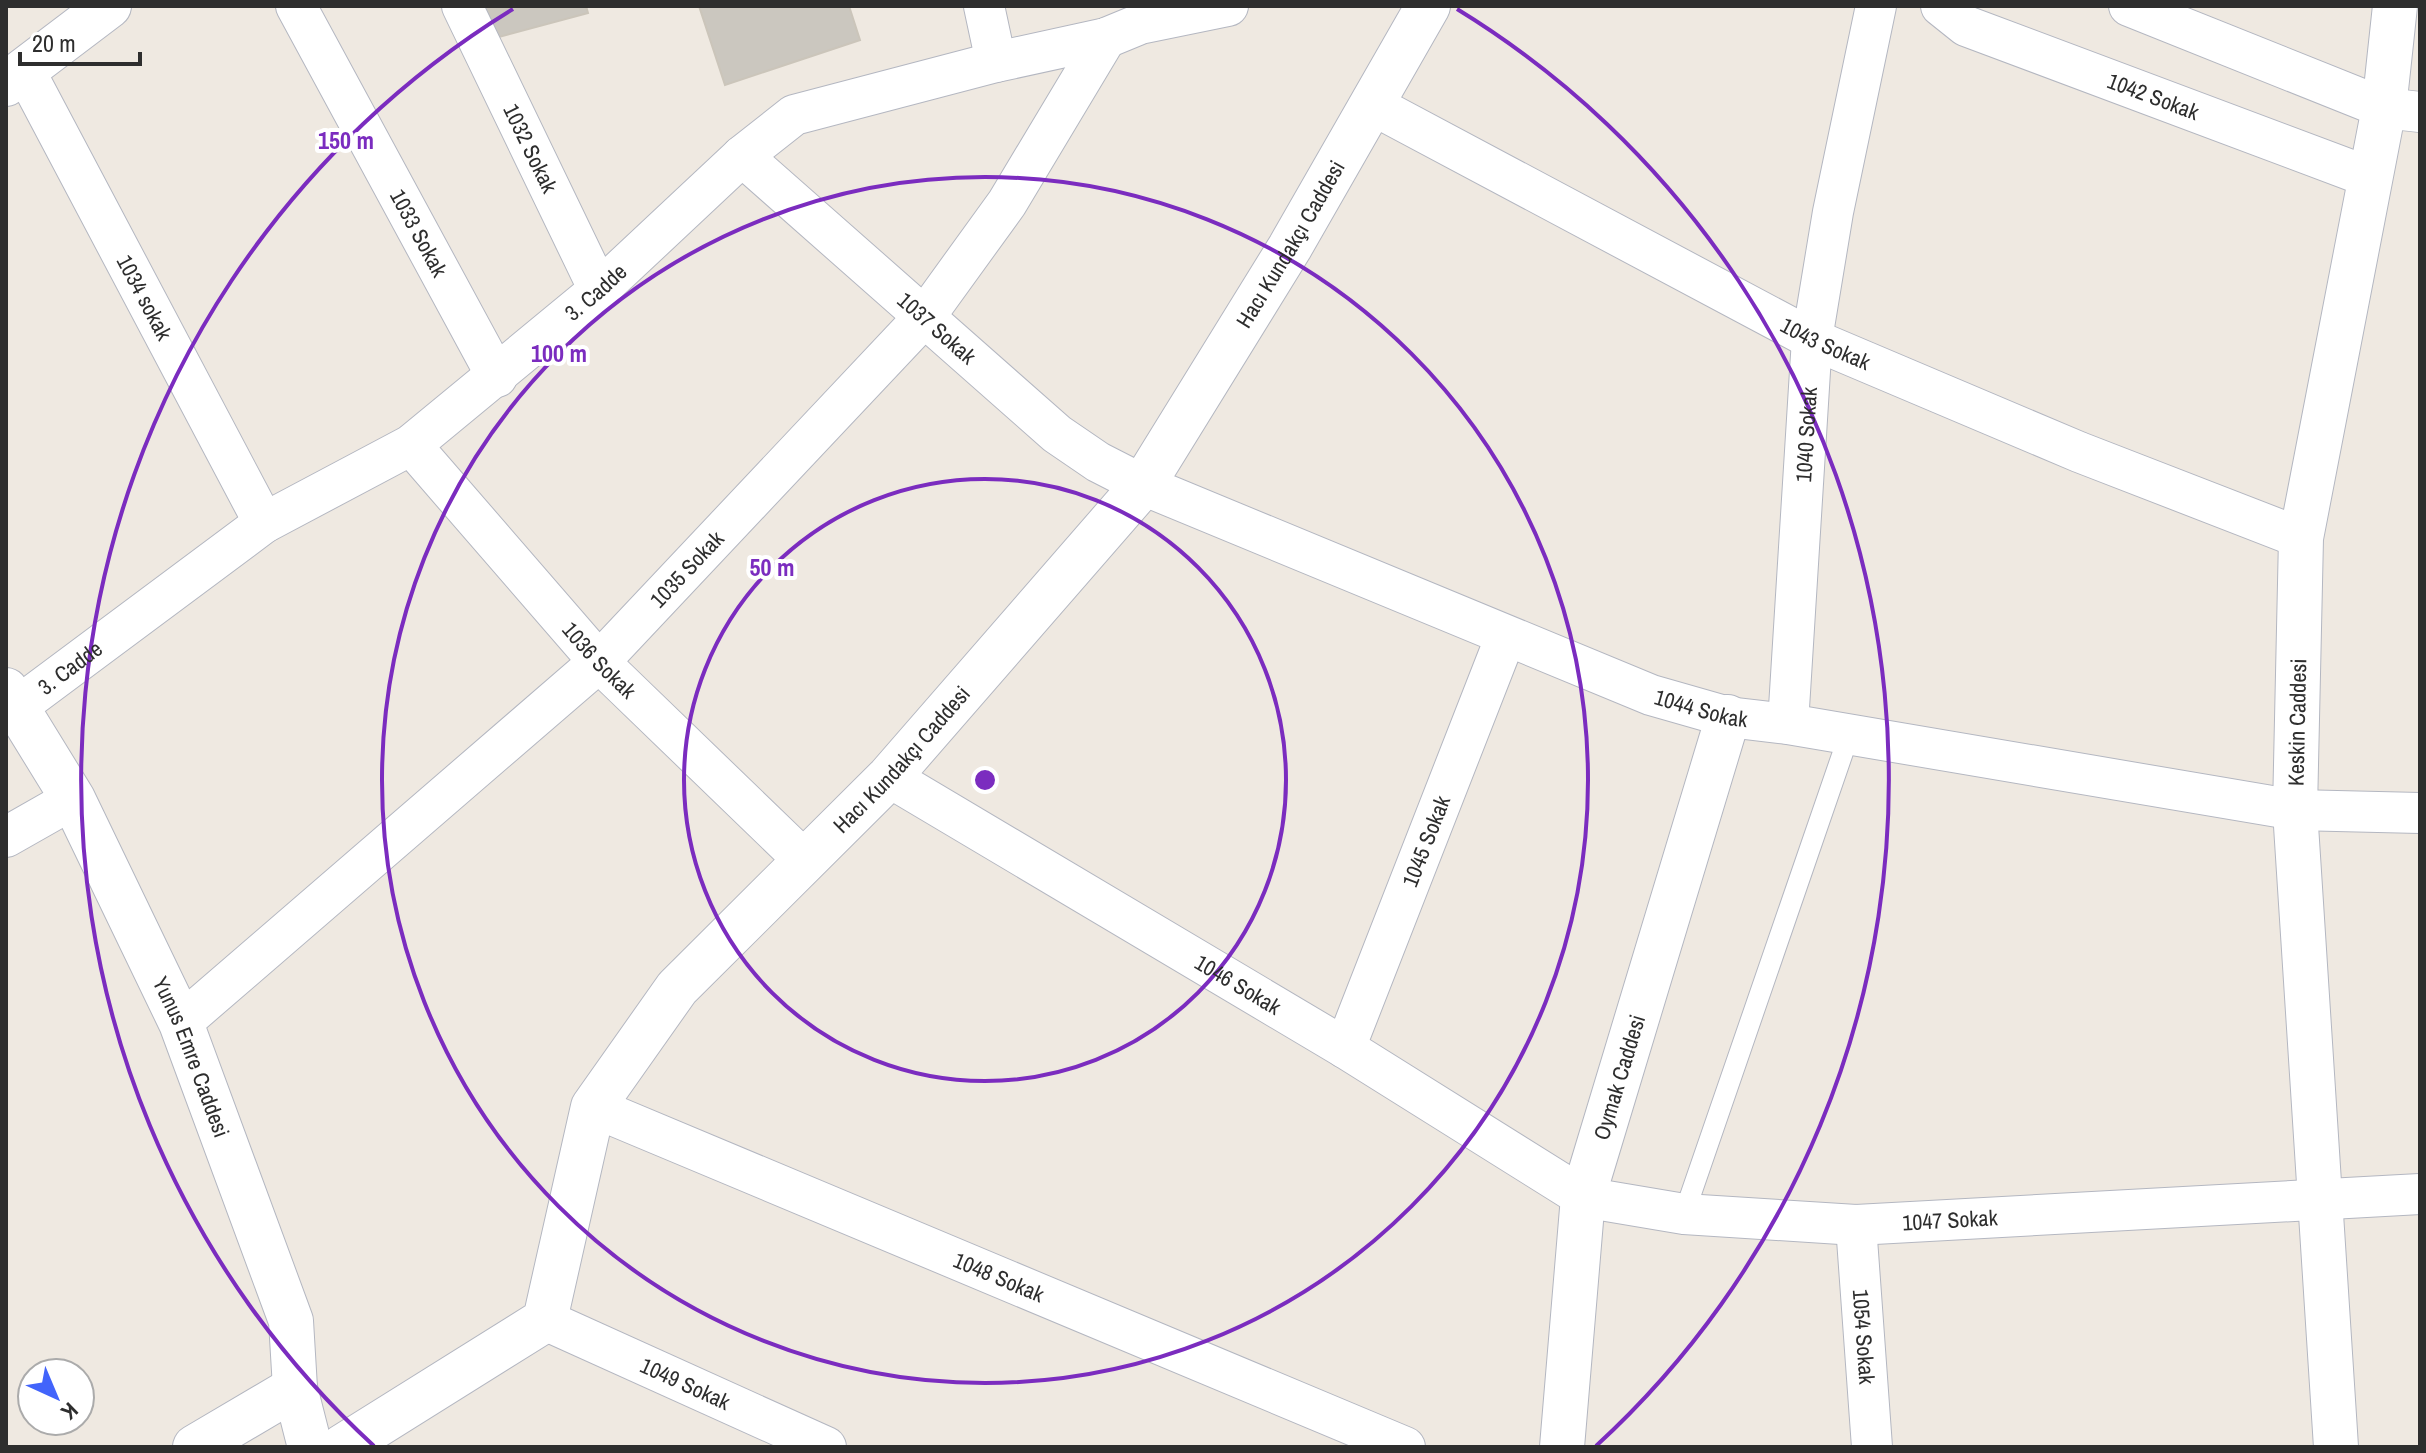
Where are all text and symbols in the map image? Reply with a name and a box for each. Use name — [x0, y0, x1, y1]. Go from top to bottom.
scale bar — [20, 16, 140, 66]
text: 20 m — [32, 27, 76, 59]
street label: 1042 Sokak — [2103, 65, 2204, 127]
street label: 1032 Sokak — [496, 99, 565, 199]
text: 150 m — [318, 124, 374, 156]
street label: Hacı Kundakçı Caddesi — [1229, 155, 1352, 333]
street label: 1033 Sokak — [383, 184, 455, 283]
street label: 1034 sokak — [110, 249, 180, 346]
street label: 3. Cadde — [558, 257, 633, 327]
street label: 1037 Sokak — [891, 285, 983, 372]
street label: 1043 Sokak — [1775, 310, 1876, 377]
text: 100 m — [531, 337, 587, 369]
street label: 1040 Sokak — [1788, 385, 1824, 483]
street label: 1035 Sokak — [643, 523, 731, 614]
text: 50 m — [750, 551, 794, 583]
street label: 1036 Sokak — [556, 615, 644, 706]
street label: 3. Cadde — [32, 634, 108, 702]
street label: Keskin Caddesi — [2281, 658, 2313, 786]
street label: Hacı Kundakçı Caddesi — [826, 679, 977, 839]
street label: 1044 Sokak — [1651, 682, 1750, 734]
centre of rings — [971, 766, 999, 794]
street label: 1045 Sokak — [1394, 790, 1457, 891]
street label: 1046 Sokak — [1189, 947, 1288, 1022]
street label: Yunus Emre Caddesi — [146, 971, 237, 1141]
street label: Oymak Caddesi — [1586, 1011, 1652, 1144]
street label: 1047 Sokak — [1901, 1202, 1999, 1237]
street label: 1048 Sokak — [949, 1245, 1050, 1310]
street label: 1054 Sokak — [1846, 1288, 1883, 1386]
street label: 1049 Sokak — [636, 1350, 736, 1417]
north arrow — [16, 1357, 96, 1437]
text: K — [55, 1396, 85, 1427]

